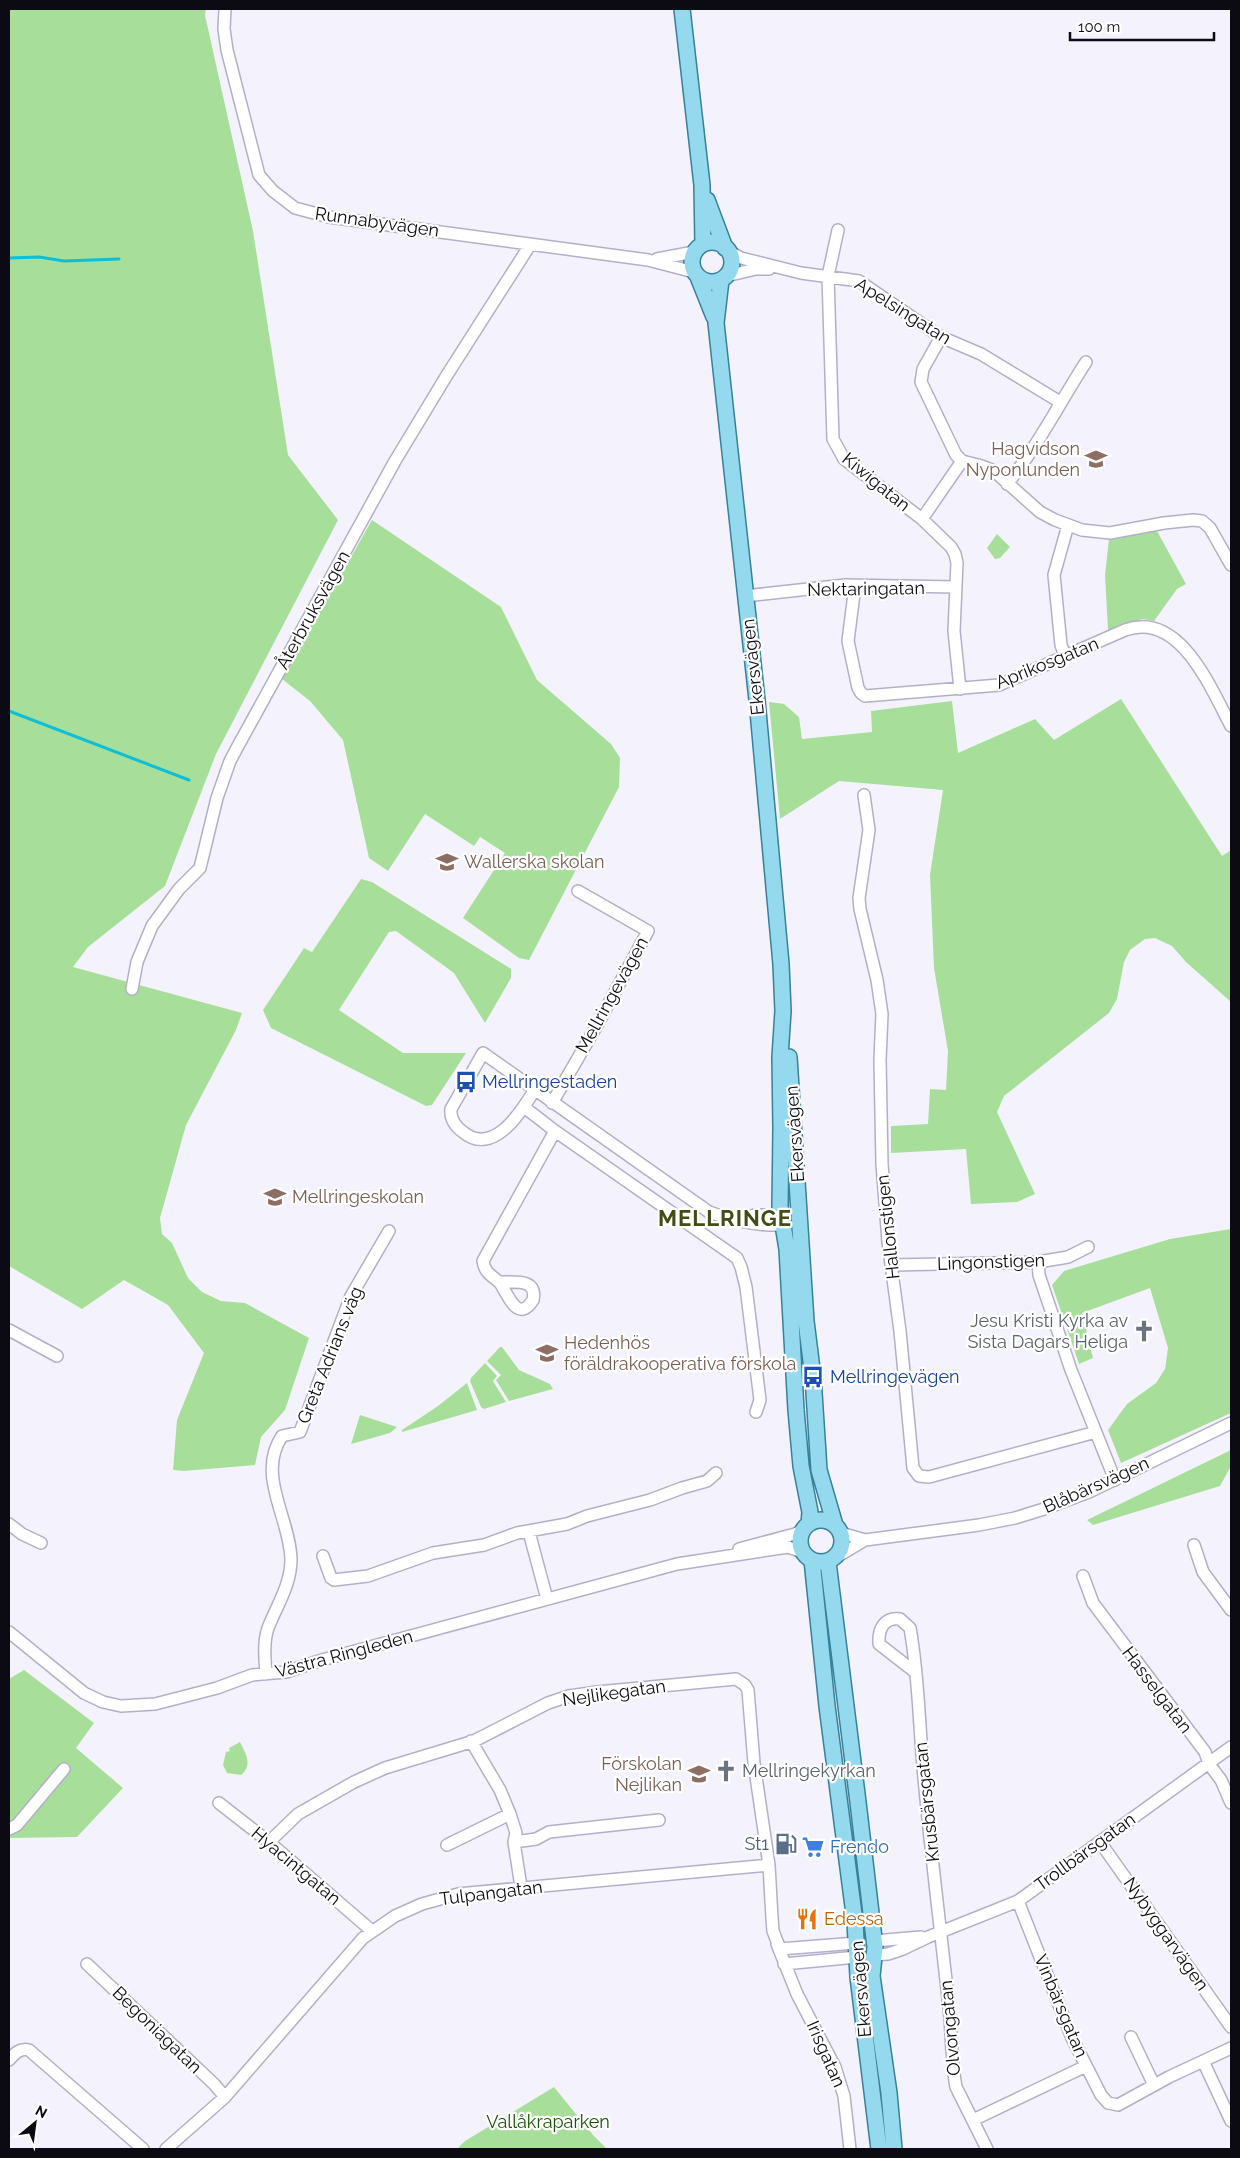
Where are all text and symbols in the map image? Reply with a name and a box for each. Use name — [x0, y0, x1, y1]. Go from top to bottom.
scale bar — [1070, 10, 1214, 42]
text: 100 m — [1078, 18, 1120, 36]
street label: Runnabyvägen — [314, 202, 440, 241]
street label: Apelsingatan — [851, 273, 955, 348]
place label: Hagvidson Nyponlunden — [966, 438, 1080, 480]
school or university icon: Hagvidson Nyponlunden — [1083, 446, 1109, 472]
street label: Kiwigatan — [838, 448, 915, 515]
street label: Återbruksvägen — [270, 546, 354, 673]
street label: Nektaringatan — [807, 577, 925, 600]
street label: Ekersvägen — [737, 618, 768, 716]
street label: Aprikosgatan — [992, 632, 1101, 693]
school or university icon: Wallerska skolan — [434, 849, 460, 875]
place label: Wallerska skolan — [464, 851, 605, 872]
street label: Mellringevägen — [571, 933, 652, 1056]
bus stop icon: Mellringestaden — [453, 1069, 479, 1095]
place label: Mellringestaden — [482, 1071, 617, 1092]
street label: Ekersvägen — [781, 1085, 808, 1183]
street label: Hallonstigen — [872, 1174, 903, 1280]
school or university icon: Mellringeskolan — [262, 1184, 288, 1210]
place label: Mellringeskolan — [292, 1186, 424, 1207]
district label: MELLRINGE — [658, 1205, 792, 1231]
street label: Lingonstigen — [937, 1249, 1045, 1274]
street label: Greta Adrians väg — [292, 1283, 367, 1426]
place label: Jesu Kristi Kyrka av Sista Dagars Heliga — [967, 1310, 1128, 1352]
church icon: Jesu Kristi Kyrka av Sista Dagars Heliga — [1131, 1318, 1157, 1344]
place label: Hedenhös föräldrakooperativa förskola — [564, 1332, 796, 1374]
school or university icon: Hedenhös föräldrakooperativa förskola — [534, 1340, 560, 1366]
bus stop icon: Mellringevägen — [800, 1364, 826, 1390]
place label: Mellringevägen — [830, 1366, 960, 1387]
street label: Blåbärsvägen — [1040, 1452, 1152, 1517]
street label: Västra Ringleden — [273, 1625, 415, 1682]
street label: Hasselgatan — [1118, 1642, 1197, 1737]
street label: Nejlikegatan — [561, 1675, 667, 1710]
street label: Krusbärsgatan — [910, 1741, 943, 1863]
place label: Förskolan Nejlikan — [601, 1753, 682, 1795]
church icon: Mellringekyrkan — [713, 1758, 739, 1784]
place label: Mellringekyrkan — [742, 1760, 876, 1781]
school or university icon: Förskolan Nejlikan — [686, 1761, 712, 1787]
street label: Trollbärsgatan — [1030, 1808, 1139, 1895]
street label: Hyacintgatan — [247, 1822, 345, 1909]
fuel station icon: St1 — [773, 1831, 799, 1857]
place label: St1 — [744, 1833, 769, 1854]
supermarket icon: Frendo — [800, 1834, 826, 1860]
place label: Frendo — [830, 1836, 889, 1857]
street label: Nybyggarvägen — [1119, 1873, 1213, 1994]
street label: Tulpangatan — [438, 1876, 544, 1909]
restaurant icon: Edessa — [794, 1906, 820, 1932]
place label: Edessa — [824, 1908, 884, 1929]
street label: Ekersvägen — [846, 1940, 875, 2038]
street label: Vinbärsgatan — [1030, 1951, 1093, 2060]
street label: Olvongatan — [935, 1979, 964, 2077]
street label: Begoniagatan — [108, 1982, 206, 2077]
street label: Irisgatan — [803, 2017, 850, 2090]
north arrow — [10, 2098, 60, 2148]
text: N — [33, 2102, 50, 2121]
park label: Vallåkraparken — [486, 2111, 610, 2132]

